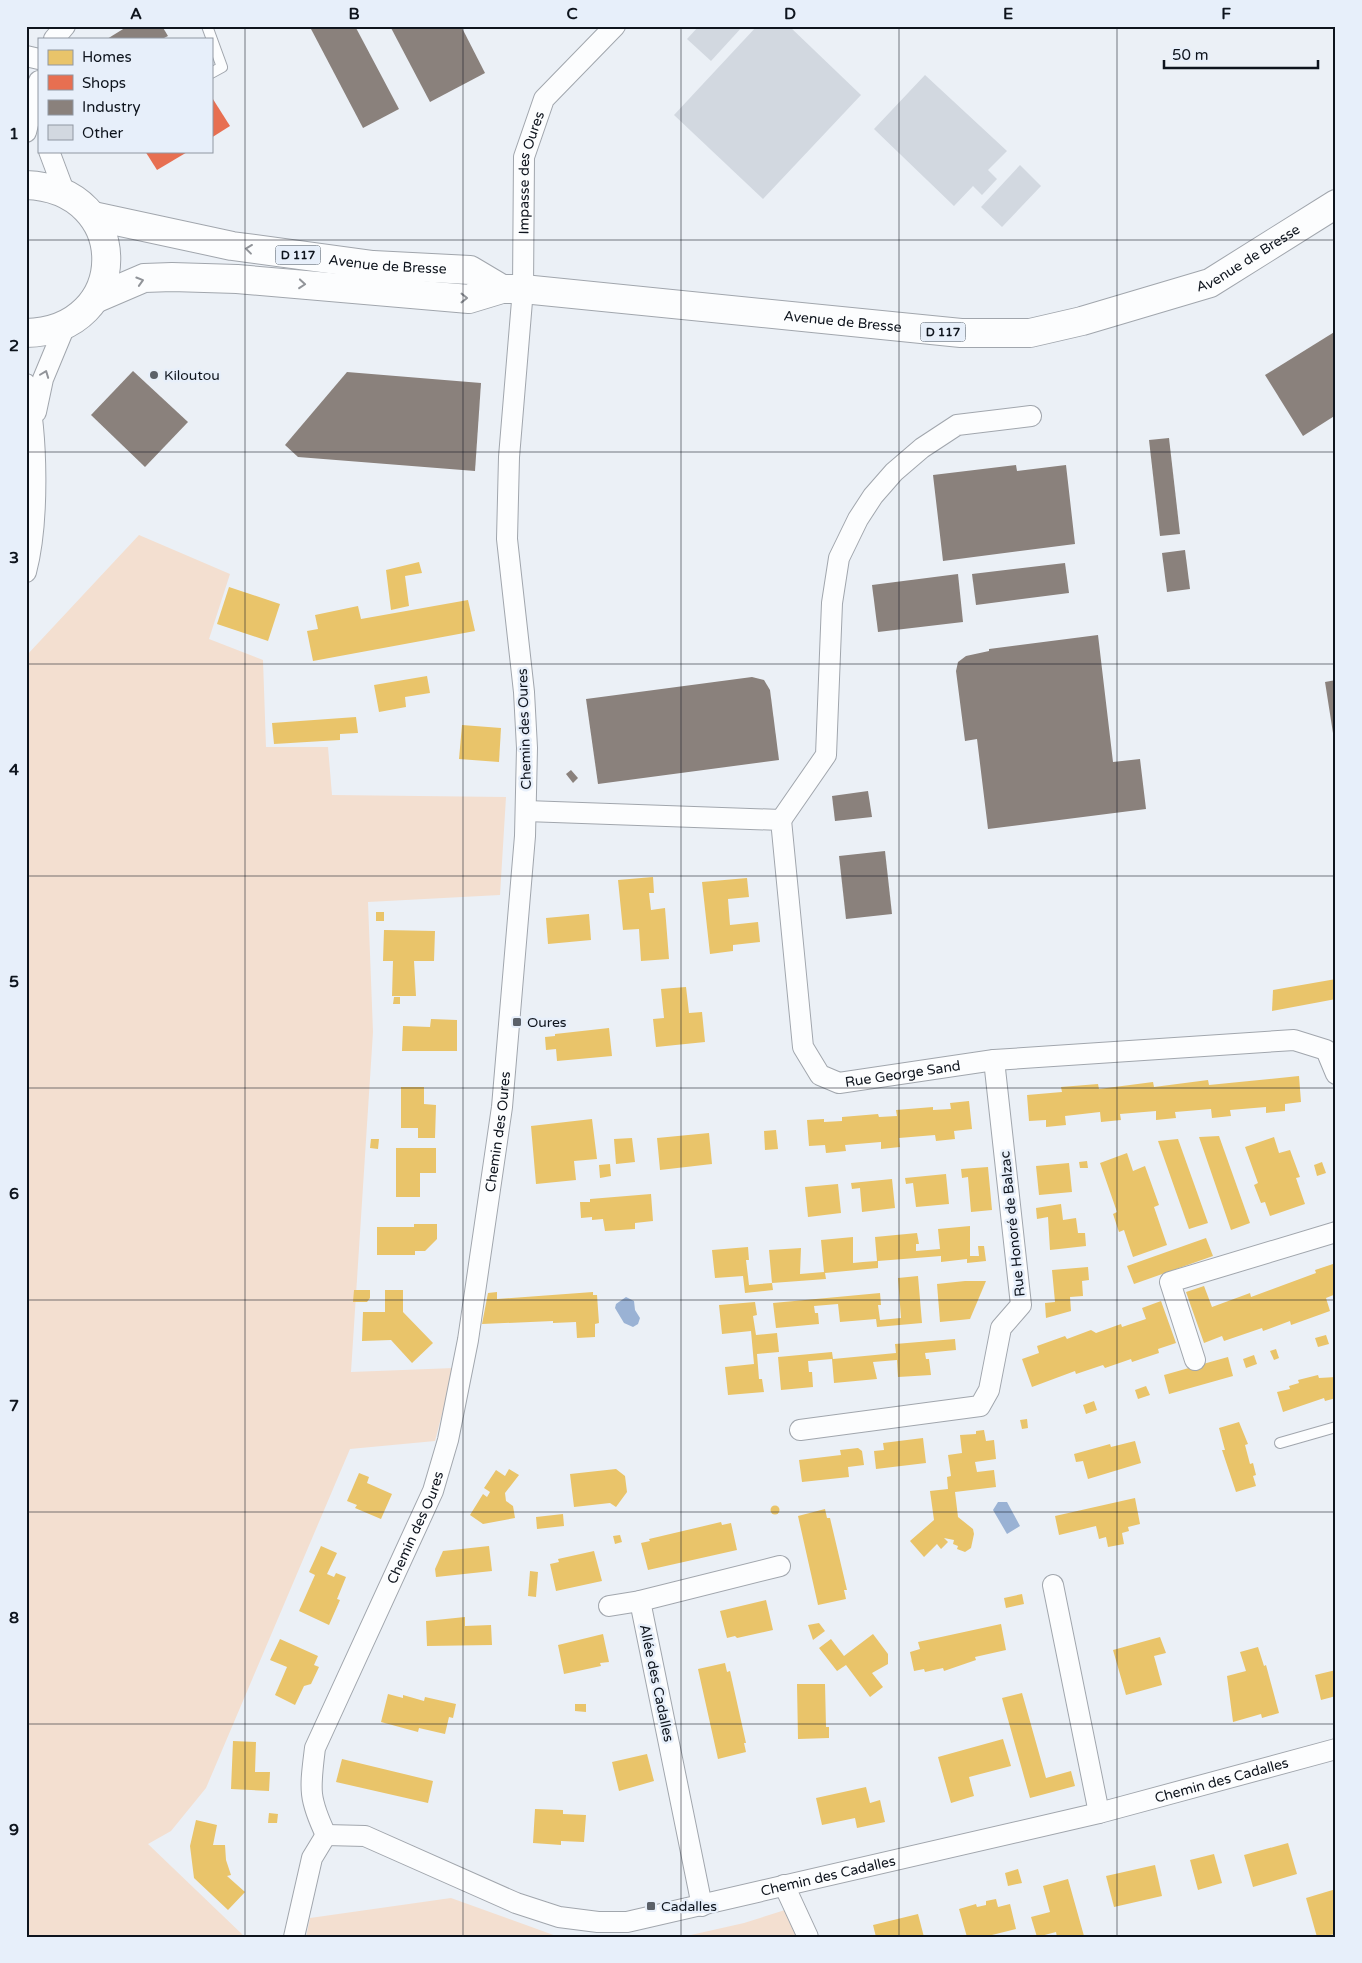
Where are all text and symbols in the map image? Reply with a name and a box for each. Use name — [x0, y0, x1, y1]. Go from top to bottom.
text: A — [130, 4, 142, 24]
text: B — [348, 4, 360, 24]
text: C — [566, 4, 578, 24]
text: D — [784, 4, 796, 24]
text: E — [1003, 4, 1013, 24]
text: F — [1221, 4, 1231, 24]
legend — [38, 38, 212, 152]
scale bar — [1164, 38, 1318, 70]
text: 50 m — [1172, 46, 1209, 64]
text: Homes — [82, 48, 132, 66]
text: Shops — [82, 74, 126, 92]
text: Industry — [82, 98, 141, 116]
street label: Impasse des Oures — [515, 109, 548, 234]
text: 1 — [9, 124, 19, 144]
text: Other — [82, 124, 124, 142]
street label: Avenue de Bresse — [1194, 221, 1303, 296]
one-way arrow — [245, 244, 253, 255]
road number: D 117 — [276, 246, 320, 264]
street label: Avenue de Bresse — [328, 251, 447, 278]
one-way arrow — [136, 276, 144, 286]
one-way arrow — [298, 279, 306, 290]
one-way arrow — [460, 293, 468, 303]
street label: Avenue de Bresse — [783, 307, 902, 336]
road number: D 117 — [920, 322, 966, 342]
text: 2 — [9, 336, 19, 356]
place label: Kiloutou — [164, 367, 220, 384]
marker: Kiloutou — [148, 369, 160, 381]
one-way arrow — [39, 370, 49, 378]
text: 3 — [9, 548, 19, 568]
street label: Chemin des Oures — [514, 668, 535, 790]
text: 4 — [9, 760, 19, 780]
text: 5 — [9, 972, 19, 992]
place label: Oures — [527, 1014, 567, 1031]
marker: Oures — [511, 1016, 523, 1028]
street label: Rue George Sand — [844, 1057, 962, 1091]
street label: Chemin des Oures — [482, 1071, 514, 1193]
street label: Rue Honoré de Balzac — [996, 1150, 1029, 1298]
text: 6 — [9, 1184, 19, 1204]
text: 7 — [9, 1396, 19, 1416]
street label: Chemin des Oures — [383, 1469, 447, 1587]
text: 8 — [9, 1608, 19, 1628]
street label: Allée des Cadalles — [636, 1623, 677, 1744]
street label: Chemin des Cadalles — [1153, 1754, 1291, 1807]
text: 9 — [9, 1820, 19, 1840]
street label: Chemin des Cadalles — [759, 1852, 897, 1900]
place label: Cadalles — [661, 1898, 717, 1915]
marker: Cadalles — [645, 1900, 657, 1912]

